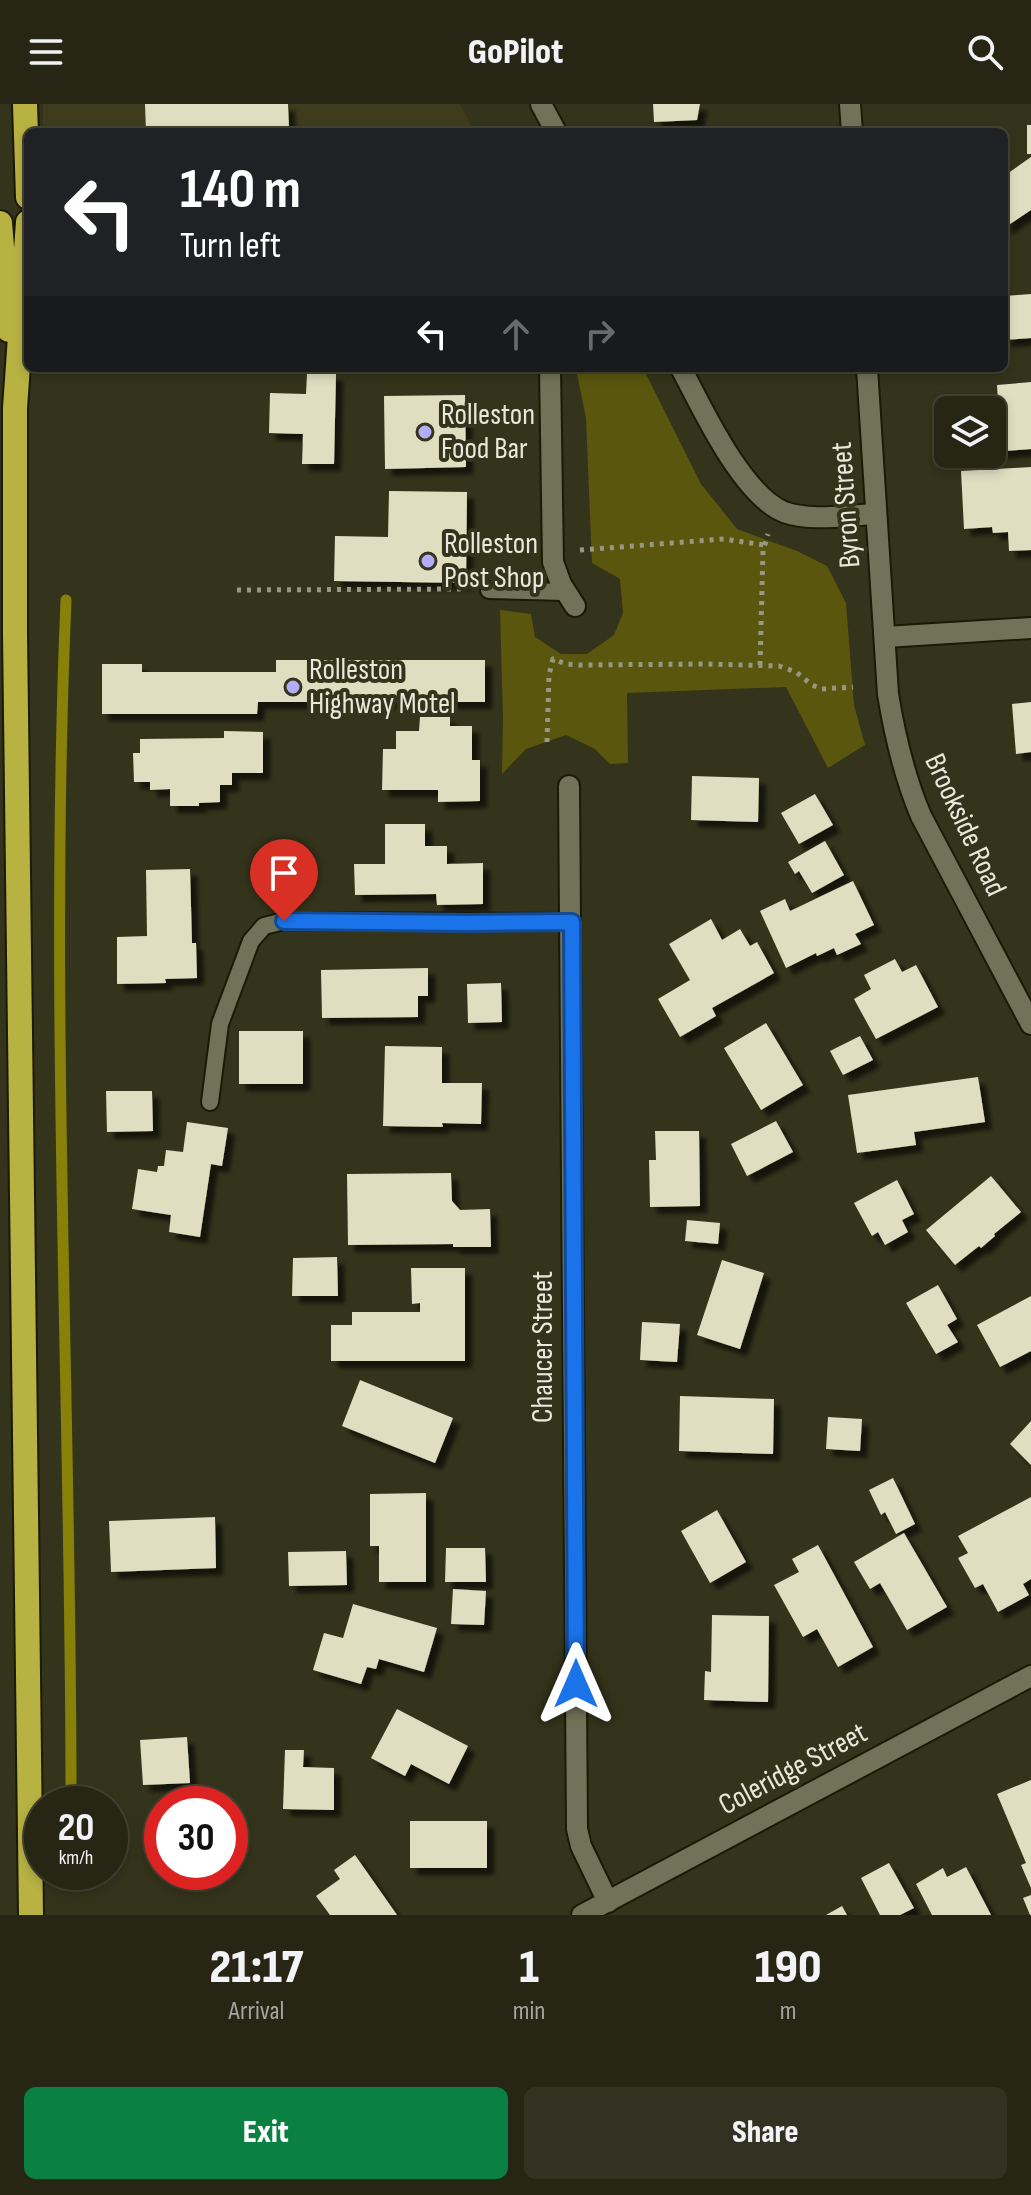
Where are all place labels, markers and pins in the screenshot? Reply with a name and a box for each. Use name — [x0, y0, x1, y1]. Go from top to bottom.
place label: Rolleston Food Bar — [441, 397, 535, 467]
marker: Rolleston Food Bar — [416, 423, 434, 441]
place label: Rolleston Post Shop — [444, 526, 544, 596]
marker: Rolleston Post Shop — [419, 552, 437, 570]
place label: Rolleston Highway Motel — [309, 652, 456, 722]
marker: Rolleston Highway Motel — [284, 678, 302, 696]
pin — [250, 839, 318, 921]

